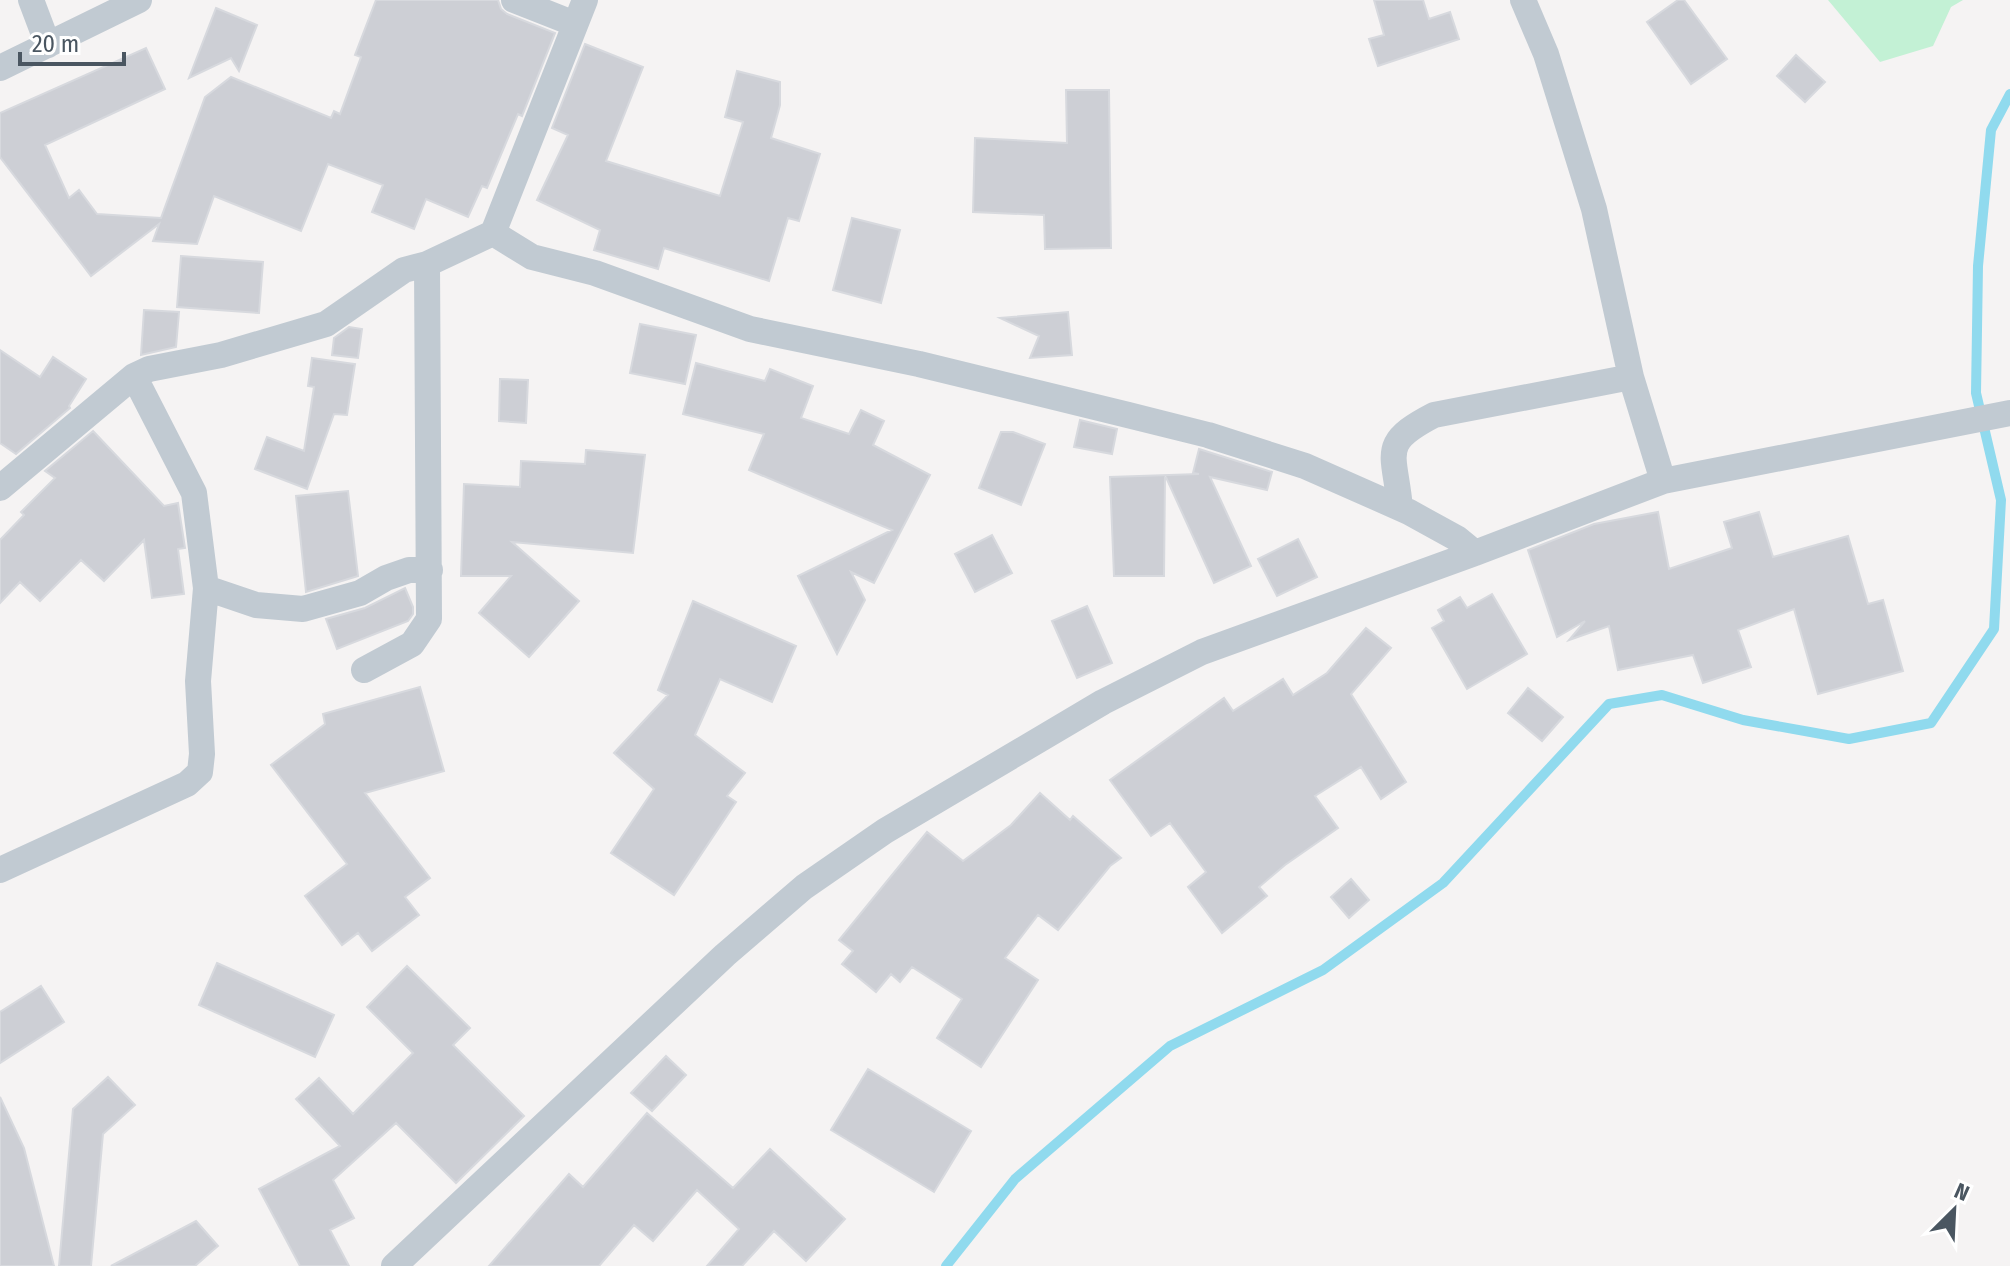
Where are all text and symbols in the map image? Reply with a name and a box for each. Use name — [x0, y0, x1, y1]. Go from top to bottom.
scale bar — [20, 16, 124, 66]
text: 20 m — [32, 30, 79, 58]
north arrow — [1914, 1170, 1994, 1250]
text: N — [1950, 1177, 1973, 1207]

